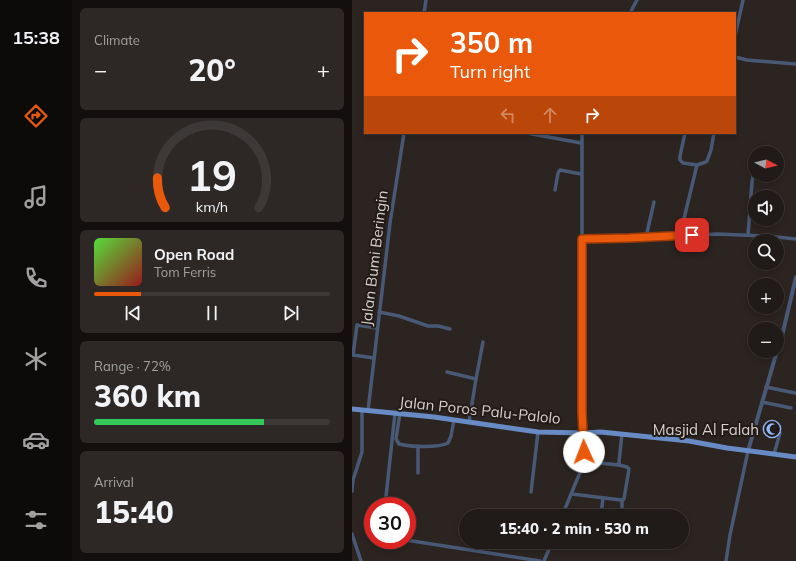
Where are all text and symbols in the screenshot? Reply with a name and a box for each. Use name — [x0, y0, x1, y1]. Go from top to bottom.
text: 350 m — [450, 25, 533, 60]
text: 15:38 — [12, 26, 60, 49]
icon: right — [384, 28, 436, 80]
text: Climate — [94, 32, 140, 48]
text: 20° — [188, 51, 236, 89]
text: − — [94, 56, 107, 84]
text: + — [317, 56, 330, 84]
text: Turn right — [450, 60, 530, 83]
icon: directions — [22, 102, 50, 130]
icon: left — [497, 104, 519, 126]
icon: ahead — [539, 104, 561, 126]
icon: right — [581, 104, 603, 126]
north arrow — [748, 146, 784, 182]
map controls — [748, 146, 784, 358]
text: 19 — [187, 149, 237, 201]
icon: music — [22, 183, 50, 211]
street label: Jalan Bumi Beringin — [356, 189, 392, 327]
button: sound — [748, 190, 784, 226]
text: km/h — [196, 198, 228, 216]
pin — [675, 218, 709, 252]
icon: arrive — [681, 224, 703, 246]
button: search — [748, 234, 784, 270]
text: Open Road — [154, 245, 234, 264]
icon: phone — [22, 264, 50, 292]
text: Tom Ferris — [154, 264, 216, 280]
button: + — [748, 278, 784, 314]
icon: previous — [122, 302, 144, 324]
icon: pause — [201, 302, 223, 324]
icon: next — [280, 302, 302, 324]
button: − — [748, 322, 784, 358]
icon: climate — [22, 345, 50, 373]
text: Range · 72% — [94, 358, 171, 374]
text: 360 km — [94, 377, 201, 415]
street label: Jalan Poros Palu-Palolo — [398, 392, 562, 428]
mosque icon: Masjid Al Falah — [762, 419, 782, 439]
place label: Masjid Al Falah — [653, 420, 759, 439]
icon: car — [22, 426, 50, 454]
position arrow — [563, 431, 605, 473]
text: Arrival — [94, 474, 134, 490]
text: 15:40 — [94, 493, 174, 531]
speed limit sign: 30 — [364, 497, 416, 549]
icon: filters — [22, 506, 50, 534]
text: 15:40 · 2 min · 530 m — [499, 519, 649, 538]

